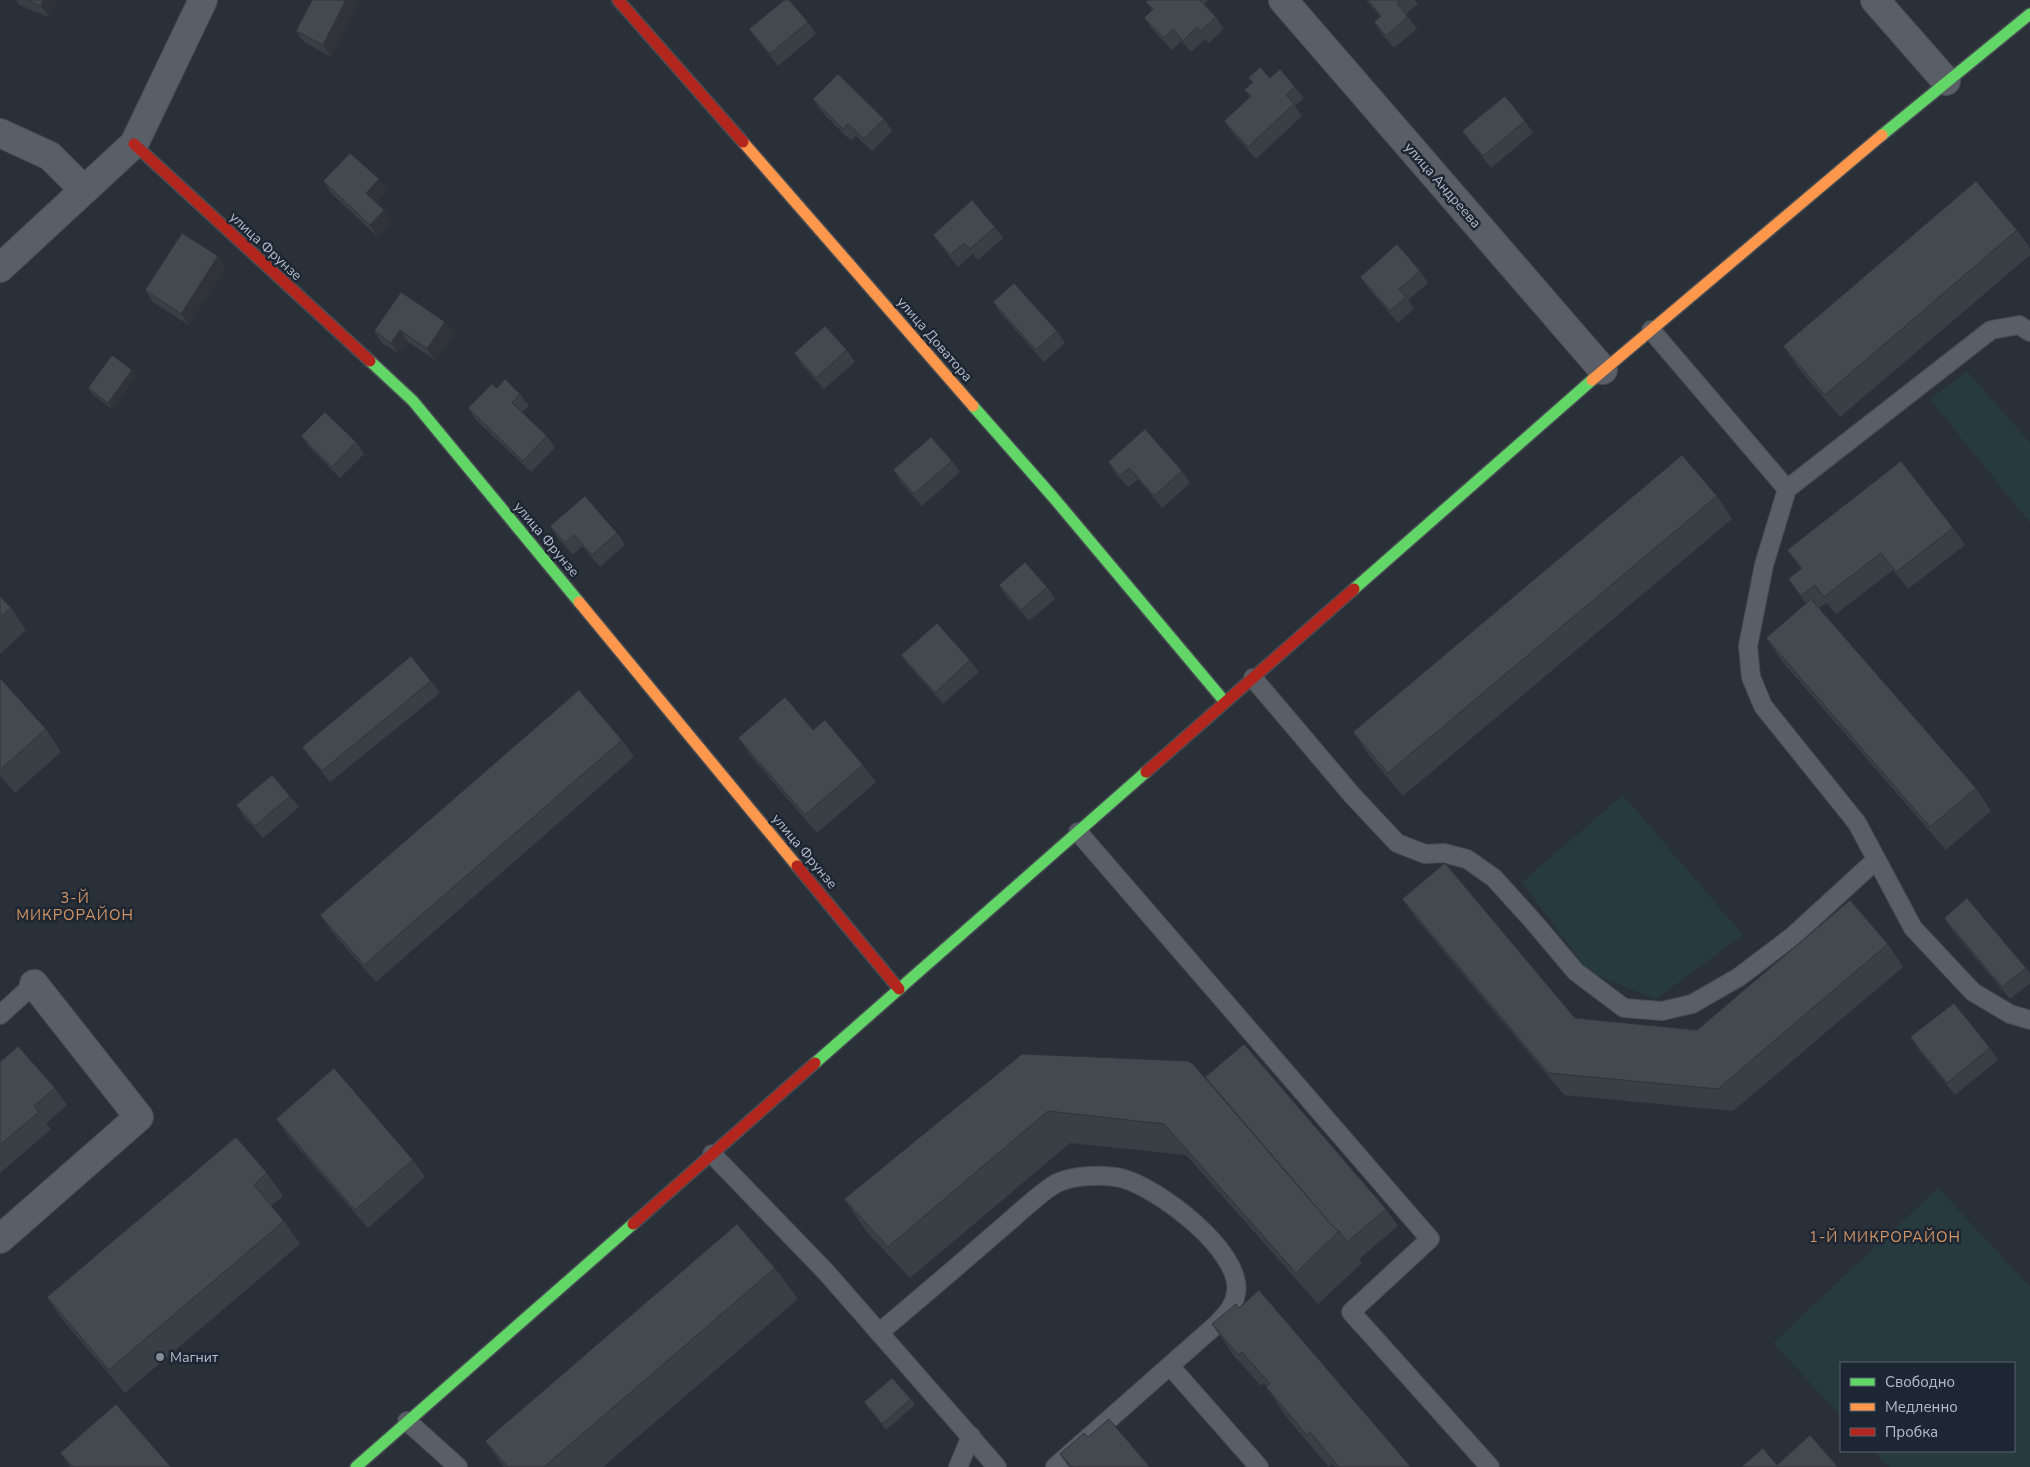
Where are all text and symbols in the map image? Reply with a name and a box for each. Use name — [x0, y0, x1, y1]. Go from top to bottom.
street label: улица Андреева — [1400, 138, 1485, 232]
street label: улица Фрунзе — [225, 208, 306, 285]
street label: улица Доватора — [892, 293, 977, 386]
street label: улица Фрунзе — [510, 498, 584, 581]
street label: улица Фрунзе — [768, 810, 842, 893]
district label: 3-Й МИКРОРАЙОН — [16, 888, 134, 925]
district label: 1-Й МИКРОРАЙОН — [1809, 1227, 1961, 1247]
place label: Магнит — [170, 1348, 219, 1367]
marker: Магнит — [154, 1351, 166, 1363]
legend — [1840, 1362, 2015, 1452]
text: Свободно — [1885, 1372, 1955, 1392]
text: Медленно — [1885, 1397, 1958, 1417]
text: Пробка — [1885, 1422, 1938, 1442]

